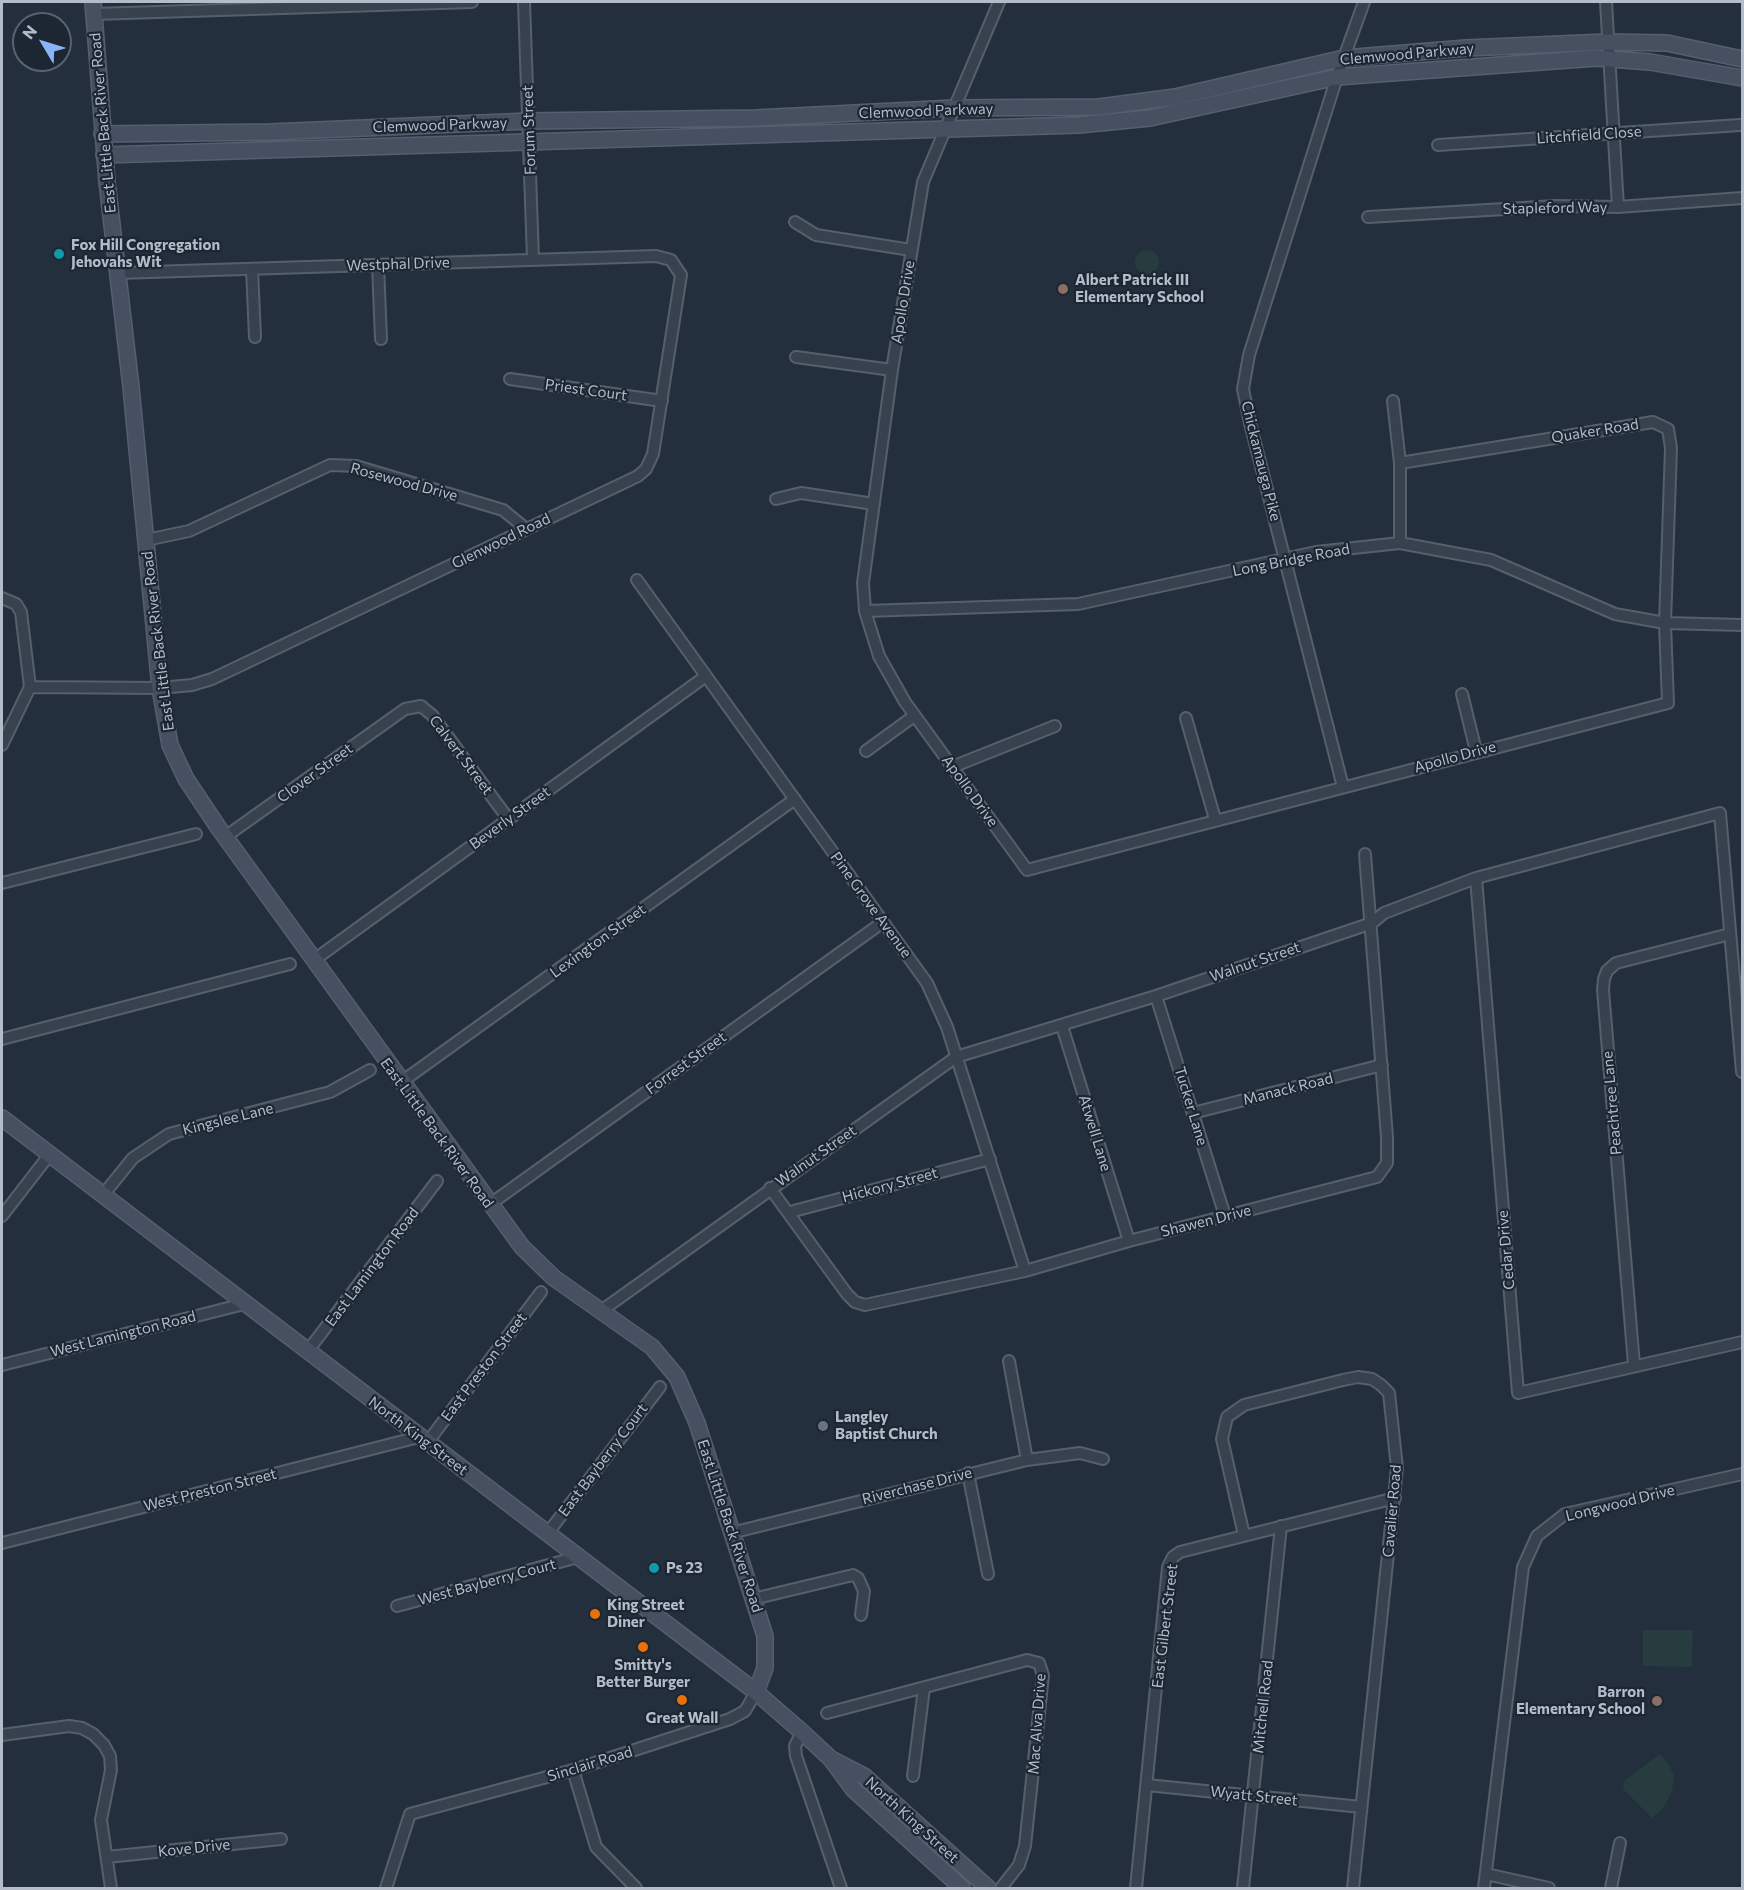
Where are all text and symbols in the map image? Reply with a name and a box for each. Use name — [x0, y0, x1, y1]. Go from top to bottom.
north arrow — [12, 12, 72, 72]
text: N — [18, 21, 40, 42]
street label: East Little Back River Road — [86, 32, 120, 214]
street label: Clemwood Parkway — [1339, 39, 1475, 69]
street label: Forum Street — [518, 85, 540, 175]
street label: Clemwood Parkway — [858, 100, 994, 122]
street label: Clemwood Parkway — [372, 114, 508, 136]
street label: Litchfield Close — [1536, 122, 1642, 148]
street label: Stapleford Way — [1502, 198, 1608, 218]
place label: Fox Hill Congregation Jehovahs Wit — [71, 236, 220, 271]
marker: Fox Hill Congregation Jehovahs Wit — [52, 247, 66, 261]
street label: Westphal Drive — [346, 253, 450, 275]
street label: Apollo Drive — [888, 259, 918, 345]
place label: Albert Patrick III Elementary School — [1075, 271, 1204, 306]
marker: Albert Patrick III Elementary School — [1056, 282, 1070, 296]
street label: Priest Court — [544, 375, 628, 405]
street label: Chickamauga Pike — [1237, 399, 1285, 523]
street label: Quaker Road — [1550, 415, 1640, 447]
street label: Rosewood Drive — [348, 459, 460, 505]
street label: Glenwood Road — [449, 509, 553, 573]
street label: Long Bridge Road — [1231, 540, 1351, 580]
street label: East Little Back River Road — [138, 550, 178, 732]
street label: Calvert Street — [425, 712, 497, 798]
street label: Apollo Drive — [1412, 737, 1498, 777]
street label: Clover Street — [274, 739, 356, 807]
street label: Apollo Drive — [938, 752, 1002, 830]
street label: Beverly Street — [466, 783, 554, 853]
street label: Pine Grove Avenue — [827, 849, 915, 961]
street label: Lexington Street — [547, 900, 649, 982]
street label: Walnut Street — [1207, 938, 1303, 986]
street label: Forrest Street — [642, 1028, 730, 1098]
street label: Peachtree Lane — [1598, 1050, 1626, 1156]
street label: East Little Back River Road — [377, 1055, 497, 1211]
street label: Tucker Lane — [1170, 1064, 1212, 1148]
street label: Manack Road — [1241, 1069, 1335, 1109]
street label: Atwell Lane — [1075, 1093, 1115, 1173]
street label: Kingslee Lane — [181, 1099, 275, 1139]
street label: Walnut Street — [772, 1122, 860, 1190]
street label: Hickory Street — [840, 1164, 940, 1206]
street label: Shawen Drive — [1159, 1201, 1253, 1241]
street label: East Lamington Road — [321, 1204, 423, 1330]
street label: Cedar Drive — [1494, 1209, 1518, 1291]
street label: West Lamington Road — [48, 1307, 198, 1361]
street label: East Preston Street — [437, 1309, 531, 1425]
street label: North King Street — [365, 1393, 471, 1479]
street label: East Bayberry Court — [555, 1400, 651, 1520]
place label: Langley Baptist Church — [835, 1408, 938, 1443]
marker: Langley Baptist Church — [816, 1419, 830, 1433]
street label: East Little Back River Road — [693, 1437, 767, 1615]
street label: Riverchase Drive — [860, 1464, 974, 1508]
street label: Cavalier Road — [1379, 1464, 1405, 1558]
street label: West Preston Street — [142, 1465, 278, 1515]
street label: Longwood Drive — [1564, 1481, 1676, 1525]
street label: West Bayberry Court — [416, 1555, 558, 1609]
place label: Ps 23 — [666, 1559, 703, 1577]
marker: Ps 23 — [647, 1561, 661, 1575]
street label: East Gilbert Street — [1148, 1563, 1182, 1689]
place label: King Street Diner — [607, 1596, 685, 1631]
marker: King Street Diner — [588, 1607, 602, 1621]
marker: Smitty's Better Burger — [636, 1640, 650, 1654]
place label: Smitty's Better Burger — [596, 1656, 690, 1691]
street label: Mitchell Road — [1249, 1659, 1277, 1755]
street label: Mac Alva Drive — [1024, 1673, 1050, 1775]
place label: Barron Elementary School — [1516, 1683, 1645, 1718]
marker: Great Wall — [675, 1693, 689, 1707]
marker: Barron Elementary School — [1650, 1694, 1664, 1708]
place label: Great Wall — [646, 1709, 718, 1727]
street label: Sinclair Road — [545, 1743, 635, 1785]
street label: North King Street — [861, 1773, 963, 1867]
street label: Wyatt Street — [1209, 1782, 1299, 1810]
street label: Kove Drive — [157, 1835, 231, 1861]

